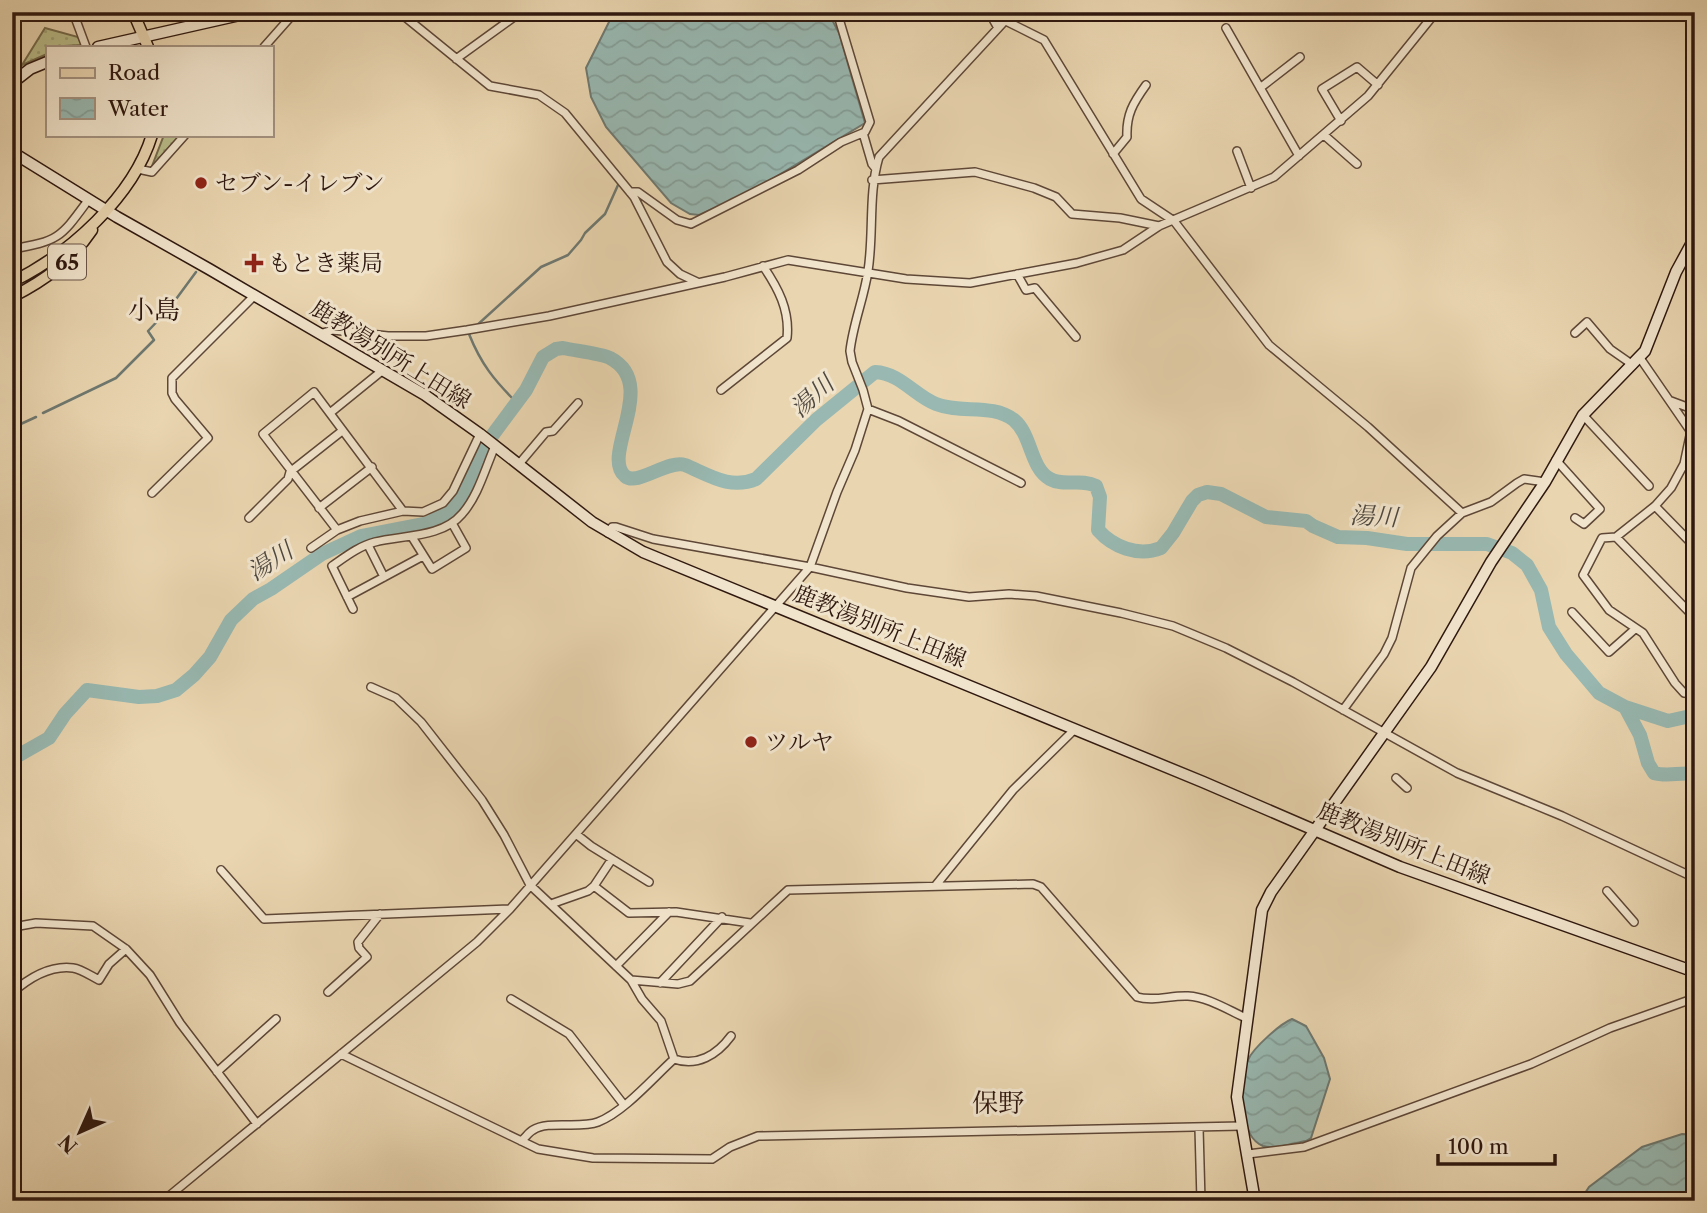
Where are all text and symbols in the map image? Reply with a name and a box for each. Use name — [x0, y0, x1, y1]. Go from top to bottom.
legend — [46, 46, 273, 136]
text: Road — [108, 60, 160, 85]
text: Water — [107, 96, 168, 121]
place label: セブン-イレブン — [215, 169, 385, 197]
marker: セブン-イレブン — [193, 175, 209, 191]
road number: 65 — [48, 244, 86, 280]
place label: もとき薬局 — [268, 249, 383, 277]
marker: もとき薬局 — [246, 255, 262, 271]
street label: 鹿教湯別所上田線 — [306, 293, 476, 415]
district label: 小島 — [128, 294, 180, 326]
water label: 湯川 — [784, 367, 842, 423]
water label: 湯川 — [1349, 500, 1402, 532]
water label: 湯川 — [242, 534, 301, 586]
street label: 鹿教湯別所上田線 — [789, 579, 971, 673]
place label: ツルヤ — [765, 728, 834, 756]
marker: ツルヤ — [743, 734, 759, 750]
street label: 鹿教湯別所上田線 — [1313, 796, 1495, 890]
district label: 保野 — [972, 1087, 1024, 1119]
north arrow — [46, 1098, 116, 1168]
scale bar — [1438, 1122, 1555, 1166]
text: N — [54, 1130, 82, 1158]
text: 100 m — [1448, 1134, 1509, 1159]

